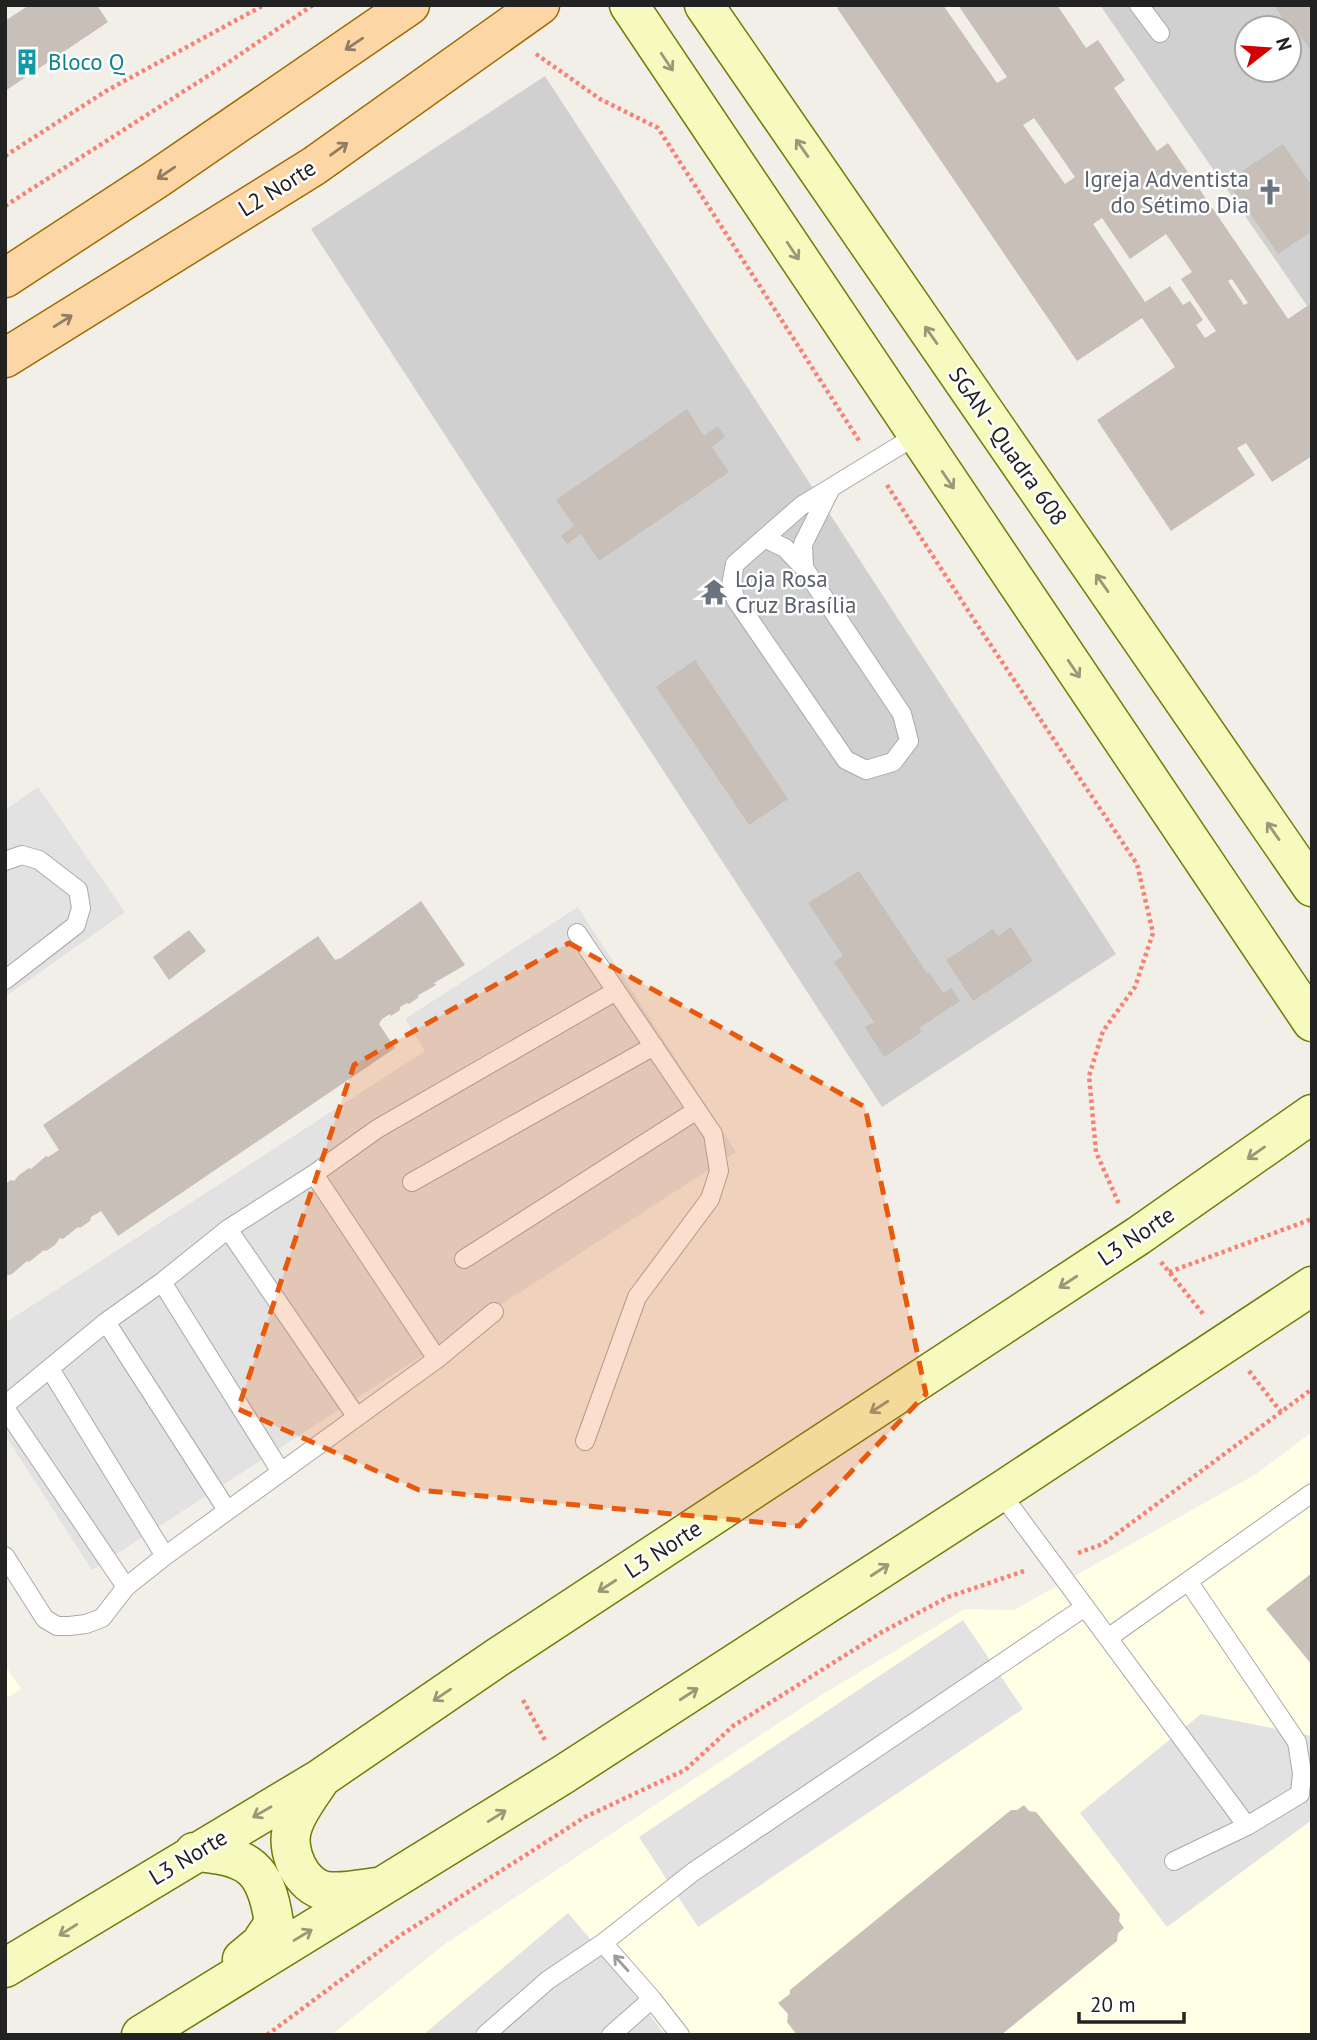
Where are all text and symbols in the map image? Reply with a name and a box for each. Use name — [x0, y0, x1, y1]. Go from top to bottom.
north arrow — [1233, 14, 1303, 84]
text: N — [1271, 35, 1298, 54]
one-way arrow — [345, 37, 364, 51]
building icon: Bloco Q — [12, 47, 42, 77]
place label: Bloco Q — [48, 47, 126, 76]
one-way arrow — [660, 52, 674, 71]
one-way arrow — [795, 139, 809, 158]
one-way arrow — [329, 141, 348, 156]
street label: L2 Norte — [233, 152, 321, 223]
place label: Igreja Adventista do Sétimo Dia — [1084, 164, 1249, 219]
one-way arrow — [157, 166, 176, 180]
church icon: Igreja Adventista do Sétimo Dia — [1255, 177, 1285, 207]
one-way arrow — [786, 241, 801, 260]
one-way arrow — [53, 314, 72, 329]
one-way arrow — [924, 326, 938, 346]
street label: SGAN - Quadra 608 — [943, 361, 1074, 531]
one-way arrow — [941, 470, 955, 490]
place label: Loja Rosa Cruz Brasília — [735, 564, 857, 619]
one-way arrow — [1095, 574, 1109, 593]
temple icon: Loja Rosa Cruz Brasília — [699, 577, 729, 607]
one-way arrow — [1067, 659, 1082, 678]
one-way arrow — [1266, 822, 1280, 841]
one-way arrow — [1247, 1146, 1266, 1160]
street label: L3 Norte — [1092, 1199, 1180, 1272]
one-way arrow — [1059, 1275, 1079, 1289]
one-way arrow — [869, 1401, 889, 1415]
street label: L3 Norte — [619, 1513, 707, 1584]
one-way arrow — [870, 1563, 889, 1577]
one-way arrow — [597, 1579, 617, 1593]
one-way arrow — [679, 1686, 698, 1701]
one-way arrow — [433, 1688, 452, 1702]
one-way arrow — [253, 1805, 273, 1819]
one-way arrow — [487, 1809, 507, 1823]
street label: L3 Norte — [143, 1822, 232, 1891]
one-way arrow — [58, 1923, 78, 1937]
one-way arrow — [293, 1928, 313, 1942]
one-way arrow — [613, 1954, 629, 1972]
scale bar — [1079, 1980, 1184, 2024]
text: 20 m — [1090, 1991, 1136, 2018]

